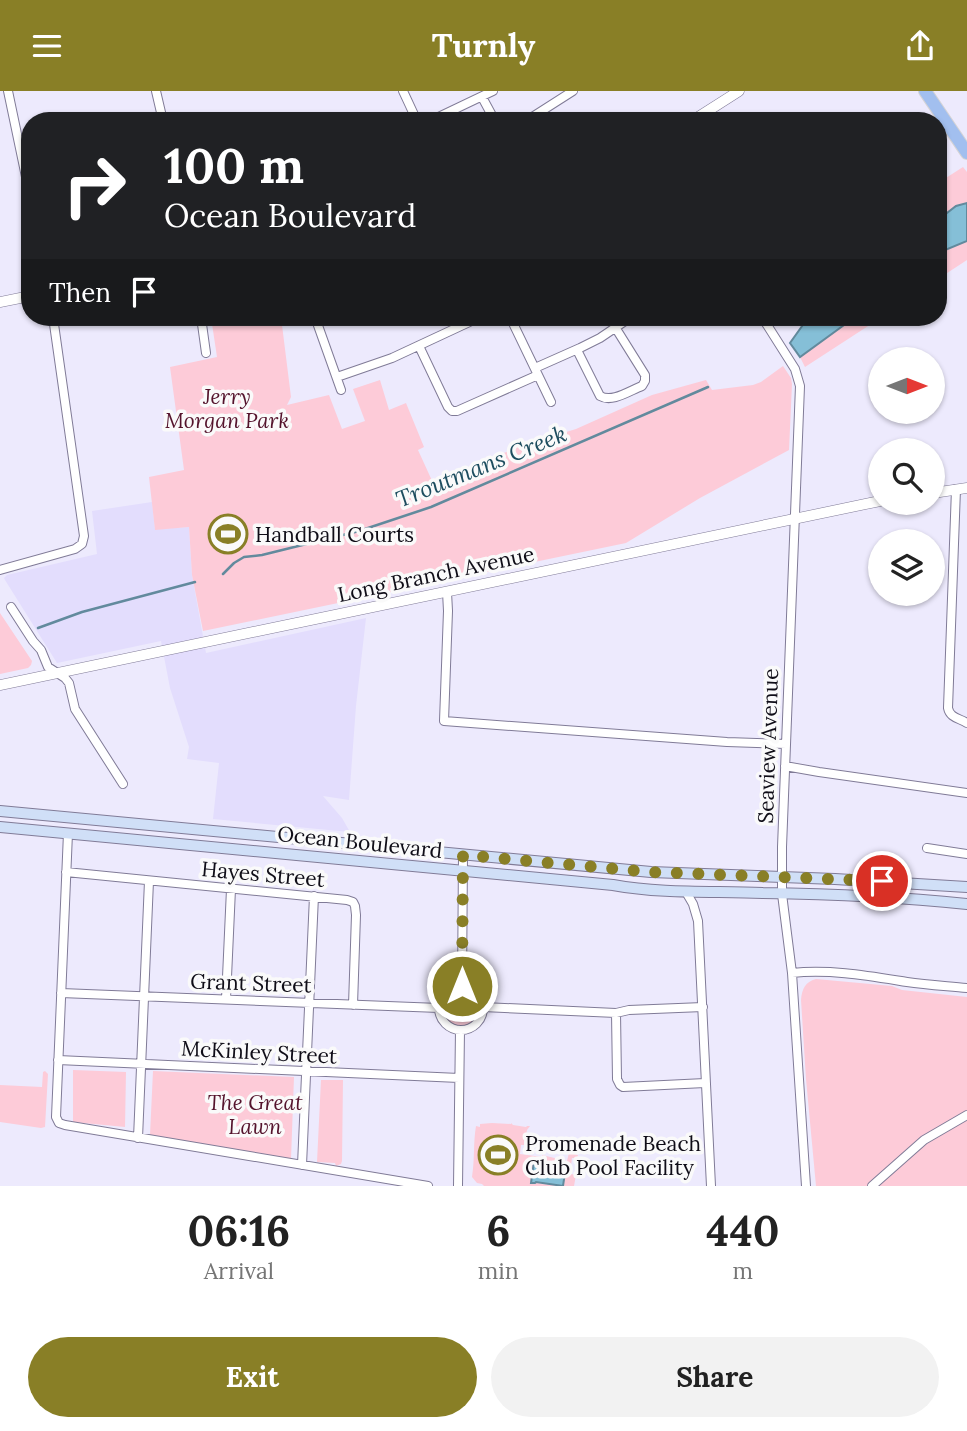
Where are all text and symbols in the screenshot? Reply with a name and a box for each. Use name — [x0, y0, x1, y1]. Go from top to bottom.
text: Turnly — [432, 25, 535, 66]
icon: menu — [28, 27, 66, 65]
icon: share — [901, 27, 939, 65]
text: 100 m — [164, 134, 304, 196]
icon: right — [49, 140, 140, 231]
text: Ocean Boulevard — [164, 195, 416, 236]
icon: arrive — [125, 273, 163, 311]
text: Then — [49, 276, 111, 309]
north arrow — [868, 347, 945, 423]
map controls — [868, 347, 945, 606]
park label: Jerry Morgan Park — [165, 383, 289, 434]
water label: Troutmans Creek — [391, 419, 571, 513]
button: search — [868, 438, 945, 515]
sports icon: Handball Courts — [207, 513, 249, 555]
place label: Handball Courts — [255, 521, 414, 548]
button: layers — [868, 529, 945, 606]
street label: Long Branch Avenue — [335, 540, 537, 608]
street label: Seaview Avenue — [752, 668, 784, 824]
street label: Ocean Boulevard — [276, 820, 444, 864]
pin — [852, 851, 912, 911]
street label: Hayes Street — [200, 855, 327, 893]
icon: arrive — [863, 862, 901, 900]
position arrow — [425, 949, 499, 1023]
street label: Grant Street — [190, 967, 313, 999]
street label: McKinley Street — [180, 1034, 338, 1070]
park label: The Great Lawn — [207, 1089, 303, 1140]
place label: Promenade Beach Club Pool Facility — [525, 1130, 701, 1181]
sports icon: Promenade Beach Club Pool Facility — [477, 1134, 519, 1176]
text: 06:16 — [188, 1204, 290, 1258]
text: 6 — [486, 1204, 510, 1258]
text: 440 — [706, 1204, 779, 1258]
text: Arrival — [204, 1256, 274, 1285]
text: min — [478, 1256, 519, 1285]
text: m — [733, 1256, 753, 1285]
button: Exit — [28, 1337, 477, 1417]
button: Share — [491, 1337, 939, 1417]

